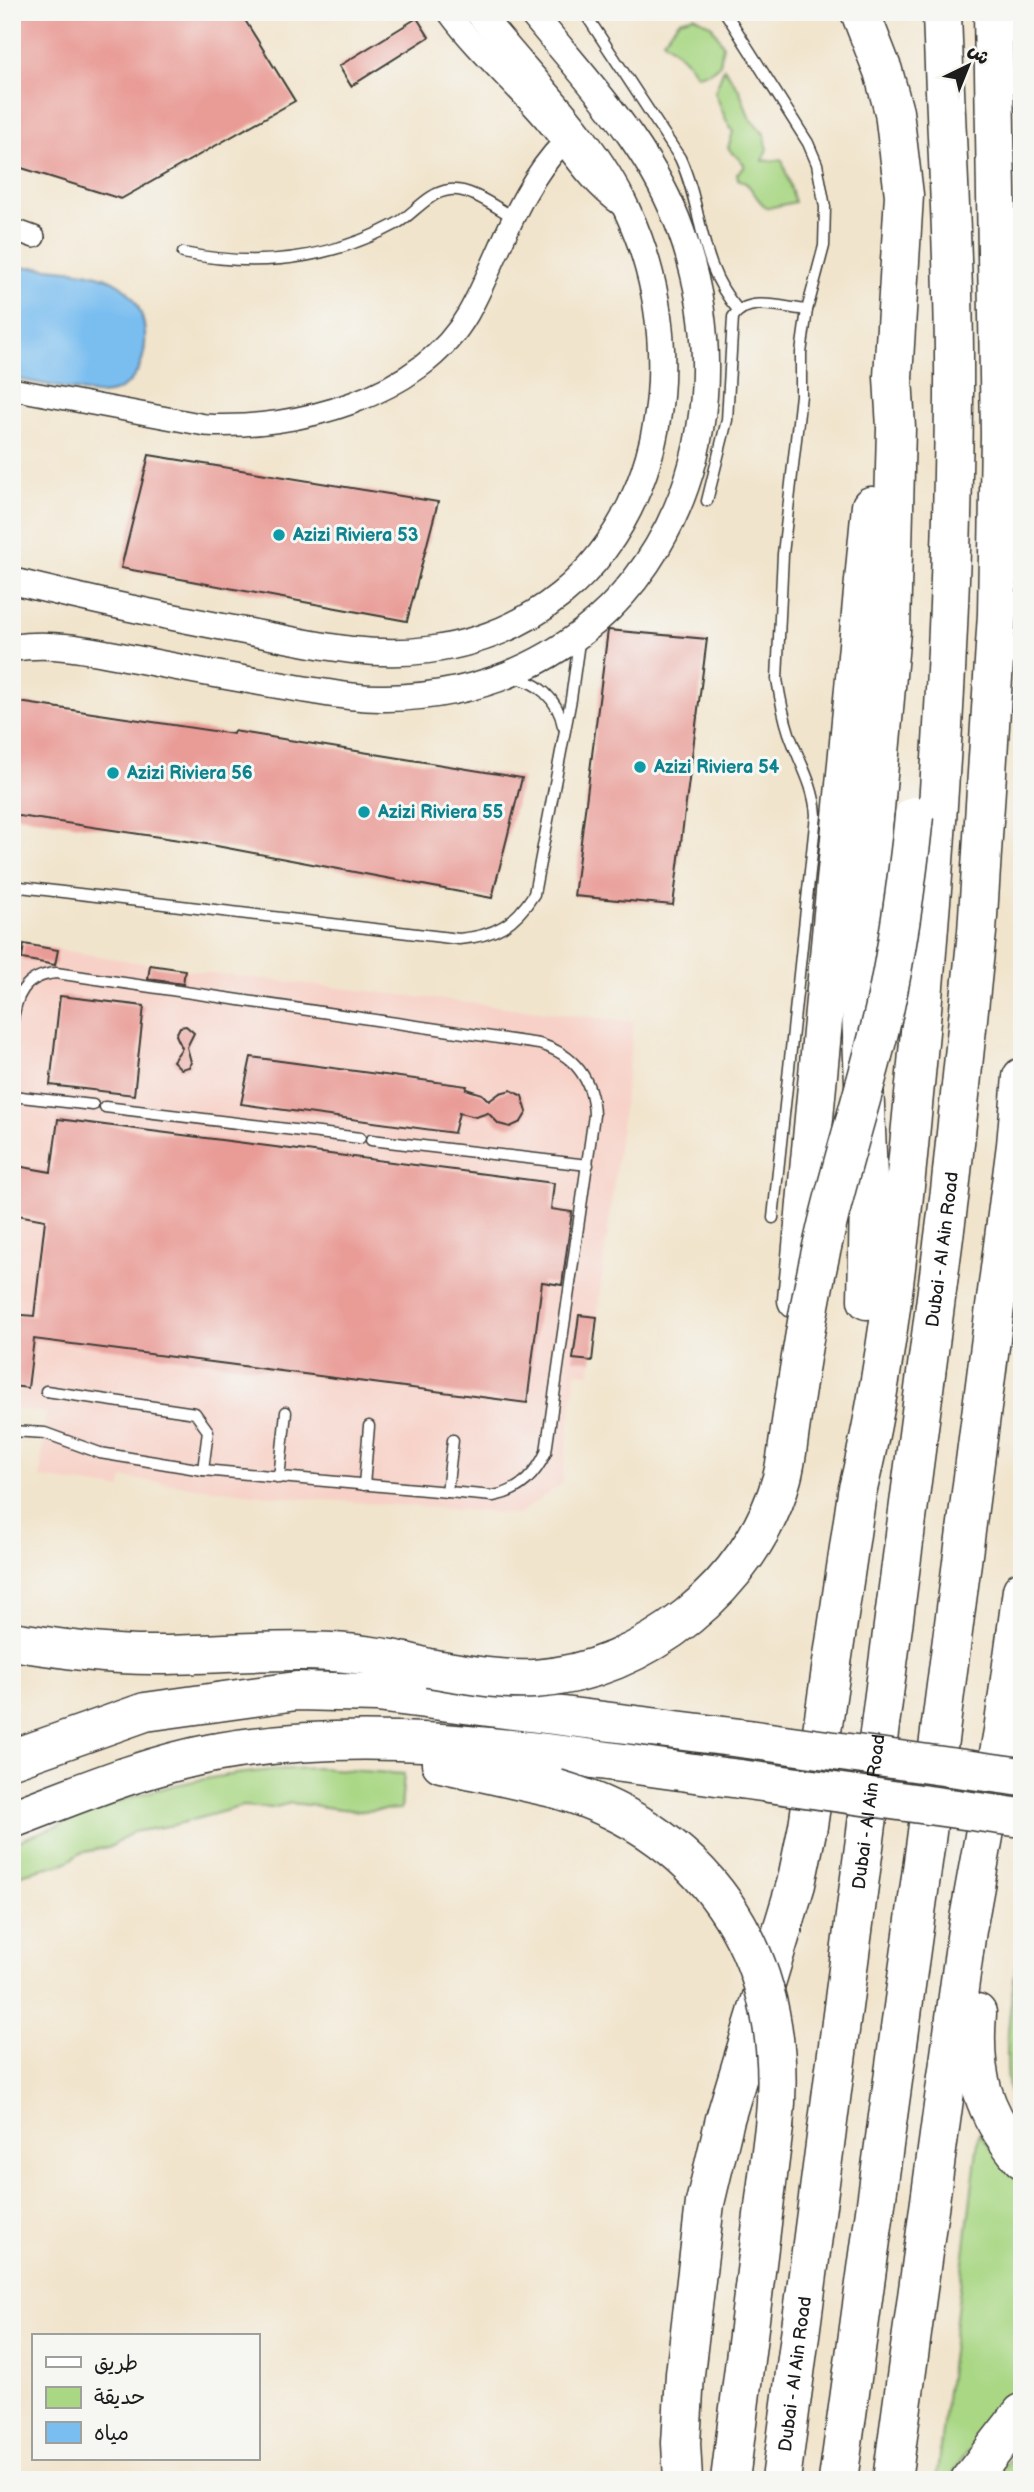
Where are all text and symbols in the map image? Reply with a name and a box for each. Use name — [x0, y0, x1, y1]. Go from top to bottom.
north arrow — [932, 32, 1002, 102]
text: ش — [963, 39, 994, 70]
place label: Azizi Riviera 53 — [292, 525, 418, 546]
marker: Azizi Riviera 53 — [271, 527, 287, 543]
place label: Azizi Riviera 54 — [653, 757, 780, 778]
marker: Azizi Riviera 54 — [632, 759, 648, 775]
place label: Azizi Riviera 56 — [126, 763, 253, 784]
marker: Azizi Riviera 56 — [105, 765, 121, 781]
place label: Azizi Riviera 55 — [377, 802, 503, 823]
marker: Azizi Riviera 55 — [356, 804, 372, 820]
street label: Dubai - Al Ain Road — [922, 1171, 963, 1328]
street label: Dubai - Al Ain Road — [849, 1733, 890, 1891]
street label: Dubai - Al Ain Road — [775, 2295, 816, 2453]
legend — [32, 2334, 259, 2460]
text: طريق — [94, 2351, 138, 2376]
text: حديقة — [94, 2385, 145, 2410]
text: مياه — [94, 2421, 129, 2446]

